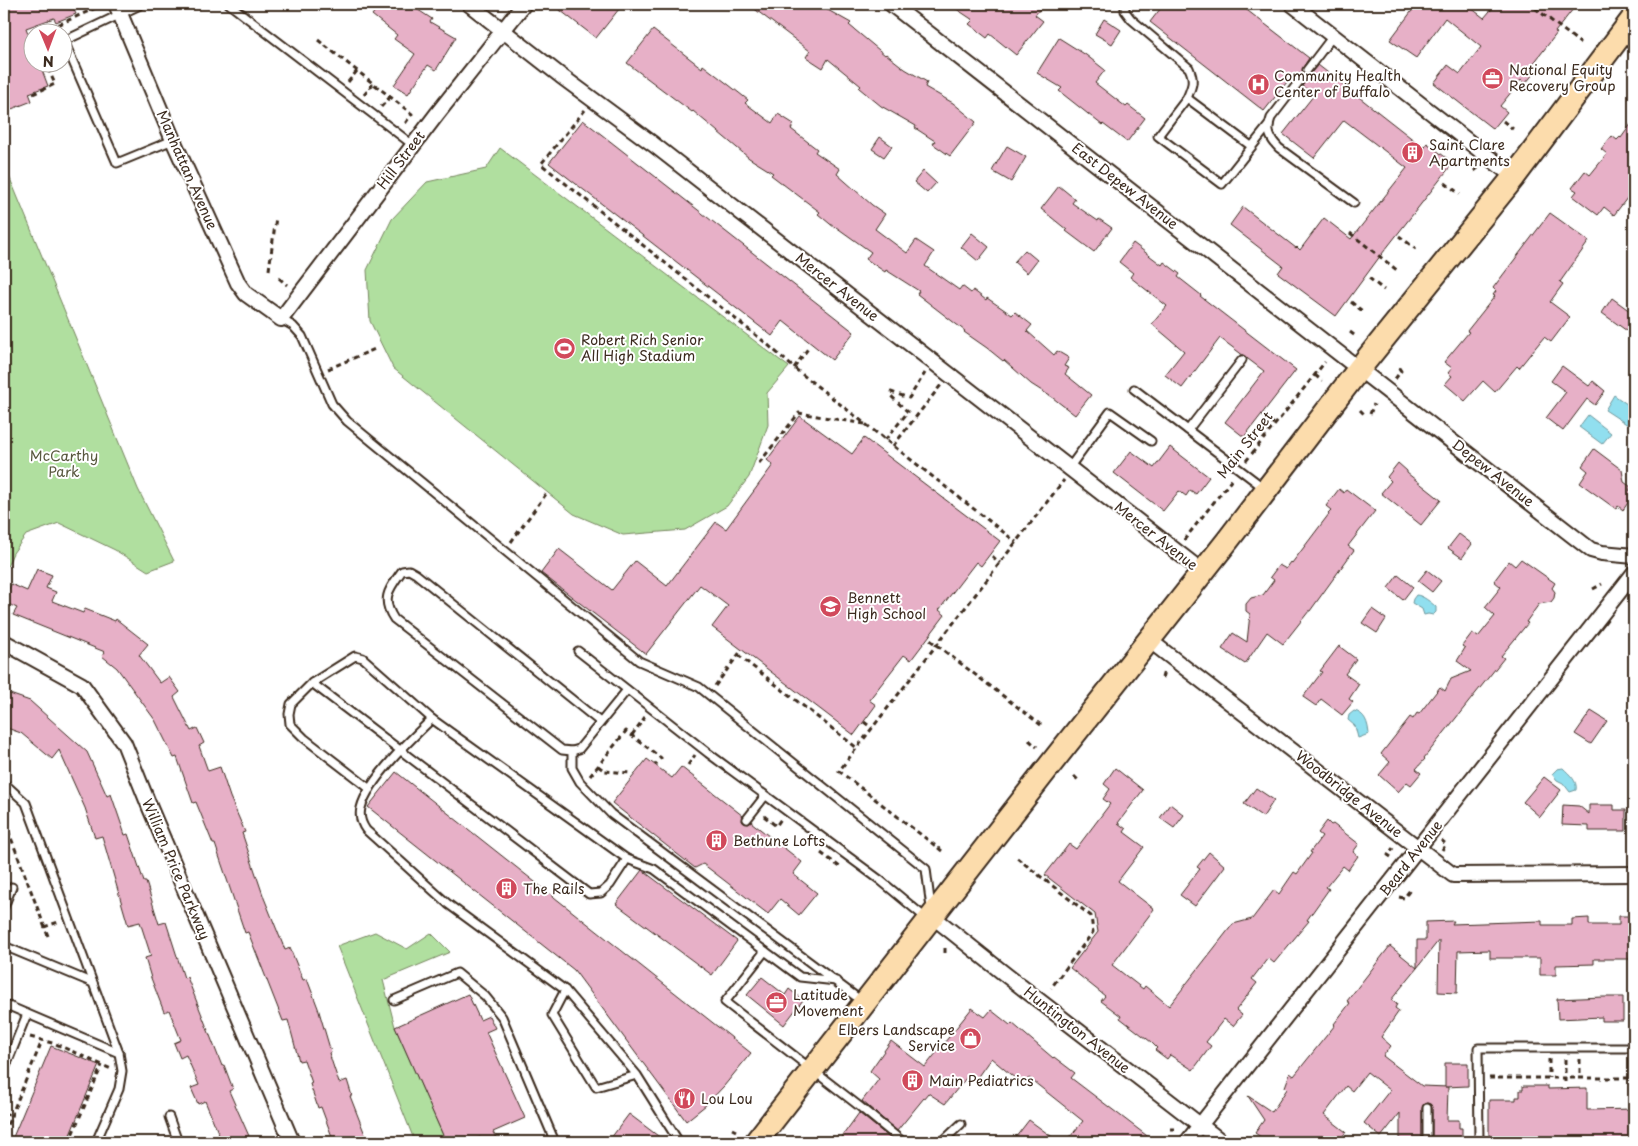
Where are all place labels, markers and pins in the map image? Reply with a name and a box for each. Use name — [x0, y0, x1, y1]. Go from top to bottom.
place label: National Equity Recovery Group — [1509, 59, 1616, 96]
place label: Community Health Center of Buffalo — [1274, 65, 1401, 102]
office icon: National Equity Recovery Group — [1481, 66, 1505, 90]
hospital icon: Community Health Center of Buffalo — [1246, 72, 1270, 96]
place label: Saint Clare Apartments — [1429, 134, 1510, 171]
building icon: Saint Clare Apartments — [1401, 141, 1425, 165]
place label: Robert Rich Senior All High Stadium — [581, 329, 704, 366]
sports icon: Robert Rich Senior All High Stadium — [553, 336, 577, 360]
place label: Bennett High School — [847, 587, 926, 624]
school or university icon: Bennett High School — [819, 594, 843, 618]
building icon: Bethune Lofts — [705, 829, 729, 853]
place label: Bethune Lofts — [733, 830, 826, 851]
building icon: The Rails — [495, 877, 519, 901]
place label: The Rails — [523, 878, 584, 899]
place label: Latitude Movement — [793, 984, 864, 1021]
office icon: Latitude Movement — [765, 991, 789, 1015]
place label: Elbers Landscape Service — [838, 1019, 955, 1056]
shop icon: Elbers Landscape Service — [959, 1026, 983, 1050]
building icon: Main Pediatrics — [901, 1069, 925, 1093]
place label: Main Pediatrics — [929, 1070, 1034, 1091]
restaurant icon: Lou Lou — [673, 1087, 697, 1111]
place label: Lou Lou — [701, 1088, 753, 1109]

